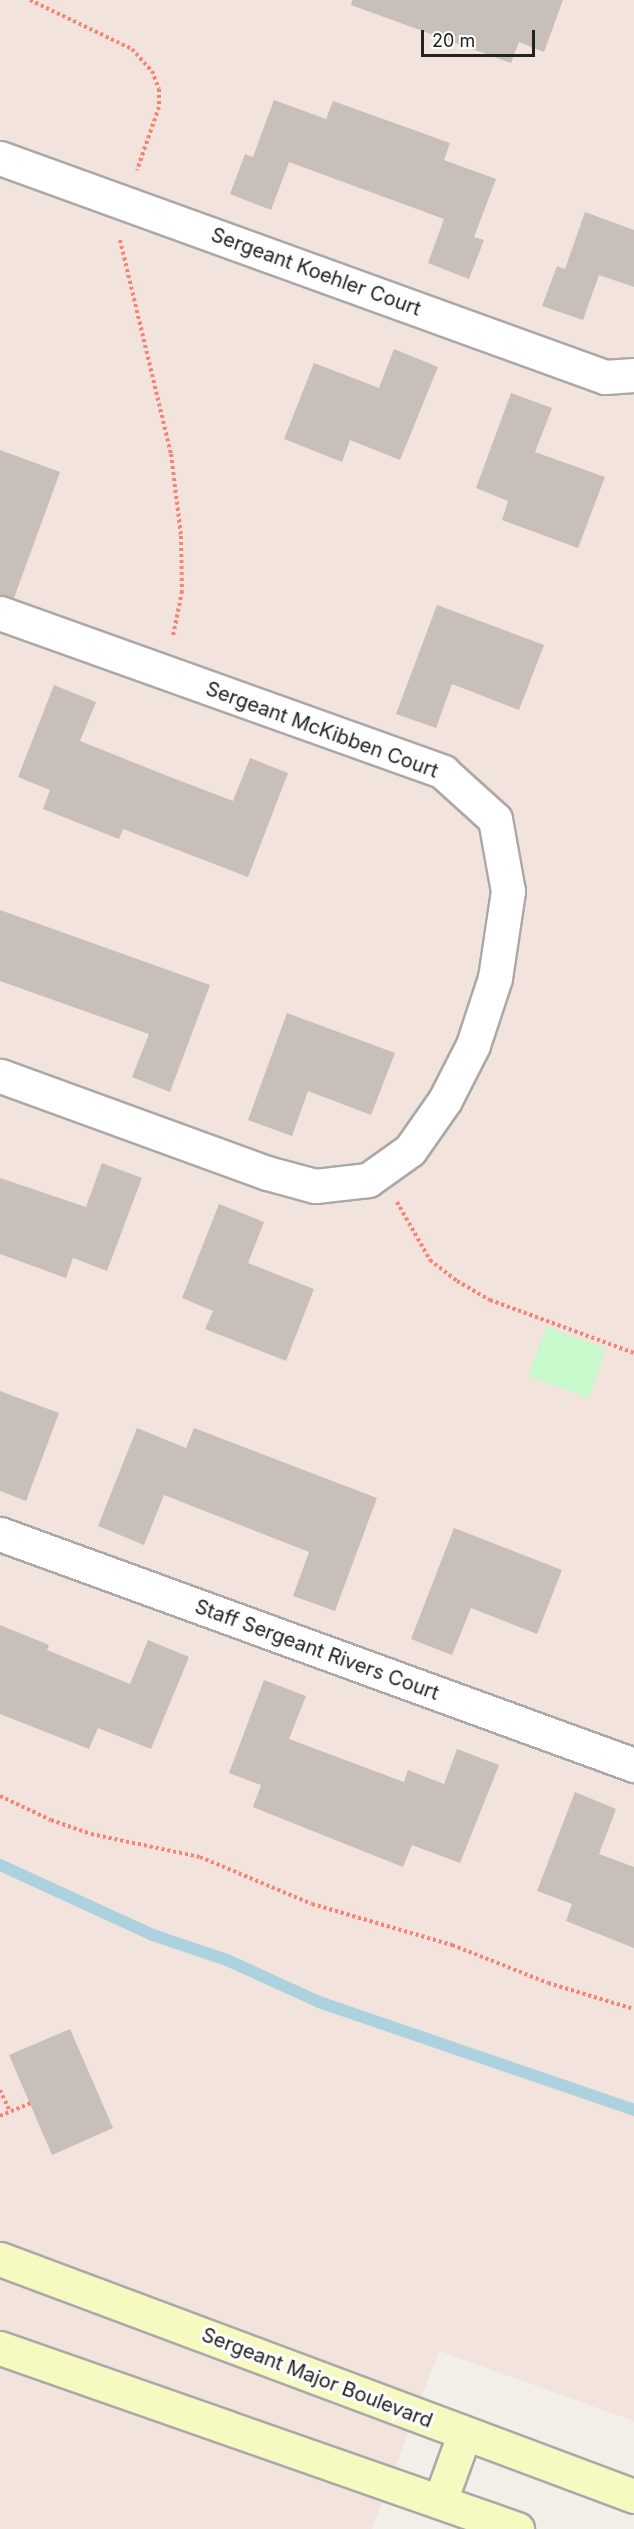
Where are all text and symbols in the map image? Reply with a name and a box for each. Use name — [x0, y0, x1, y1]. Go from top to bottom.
scale bar — [424, 18, 538, 56]
text: 20 m — [432, 30, 475, 51]
street label: Sergeant Koehler Court — [208, 223, 424, 321]
street label: Sergeant McKibben Court — [203, 677, 441, 783]
street label: Staff Sergeant Rivers Court — [192, 1595, 442, 1705]
street label: Sergeant Major Boulevard — [198, 2323, 436, 2433]

